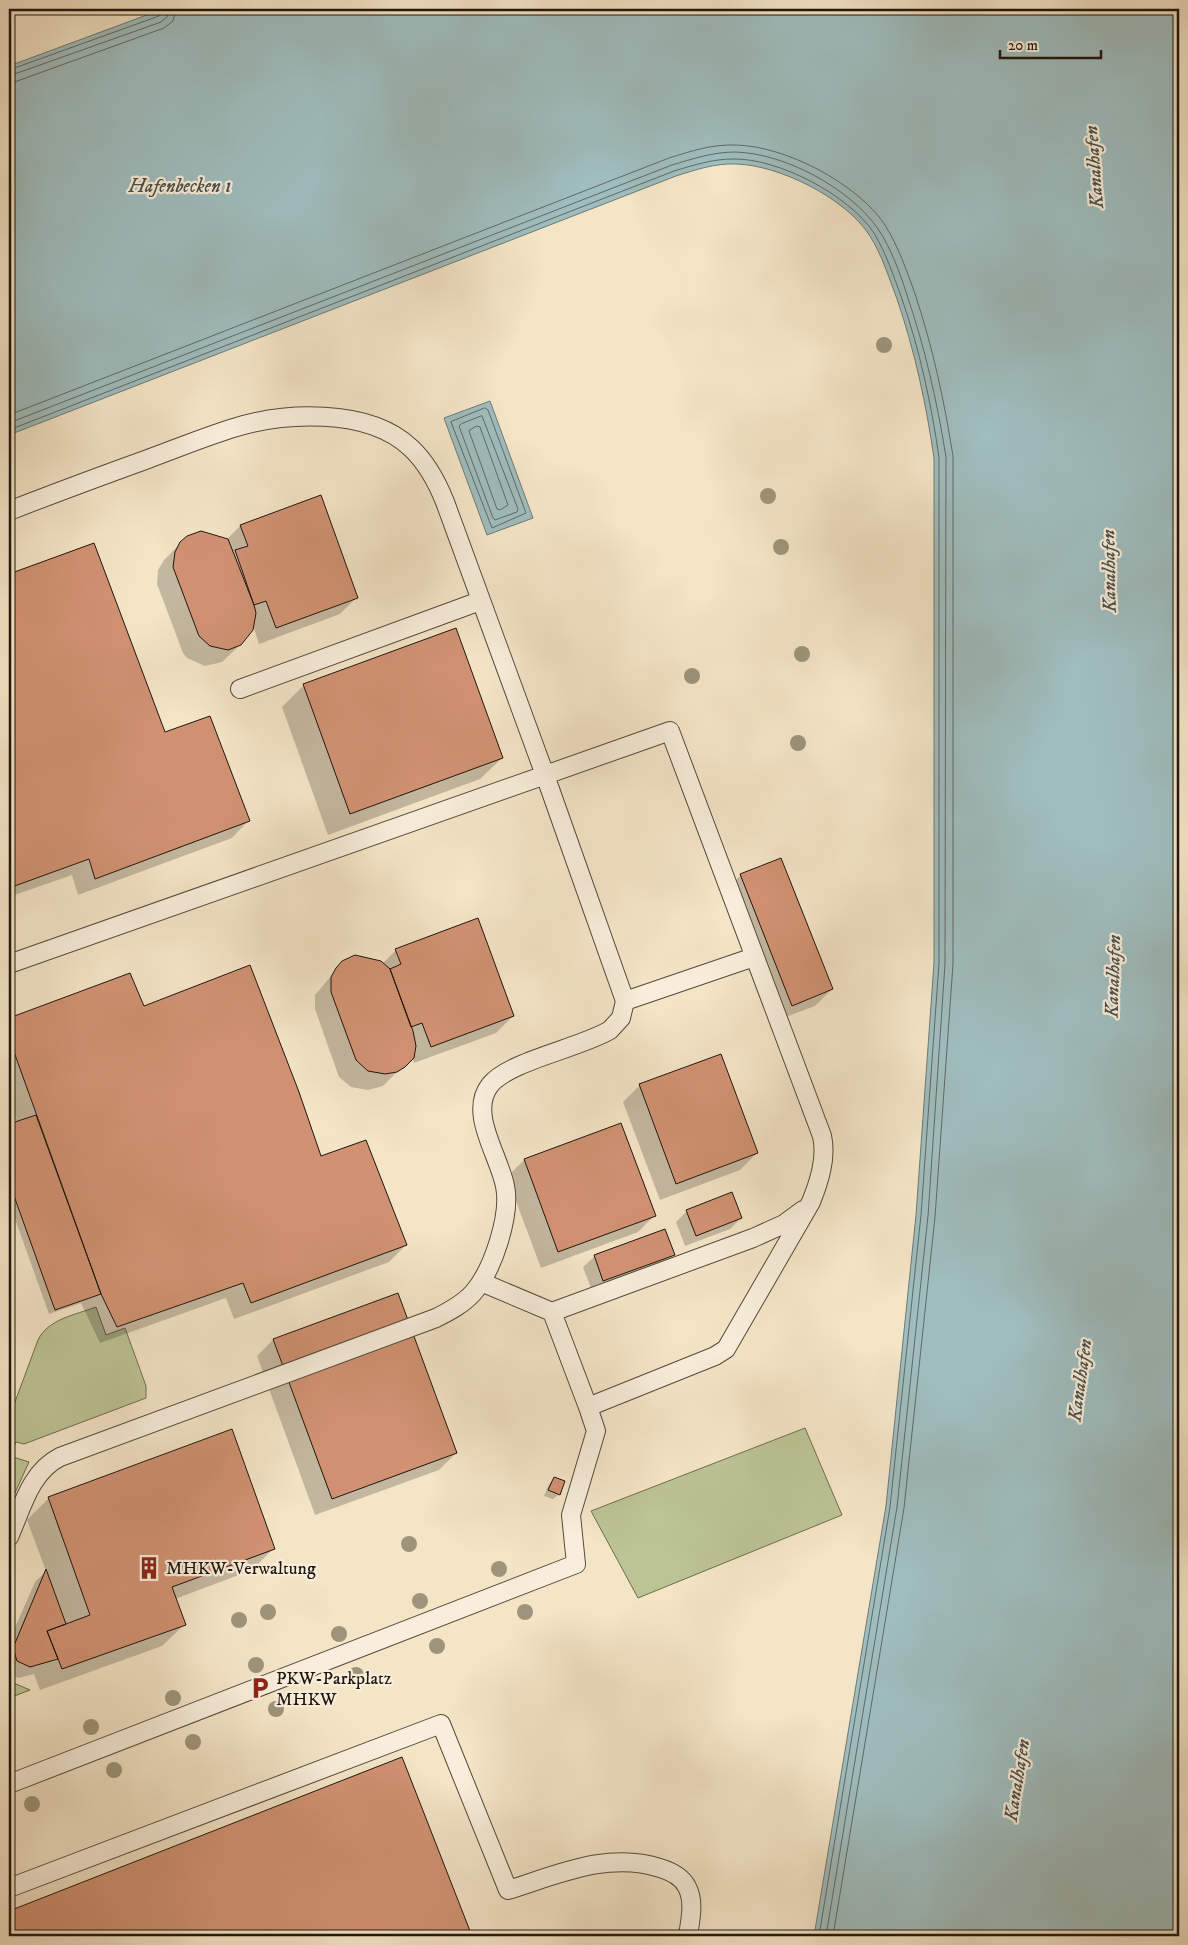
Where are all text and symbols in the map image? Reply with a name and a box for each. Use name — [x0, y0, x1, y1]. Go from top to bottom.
scale bar — [1000, 28, 1102, 60]
text: 20 m — [1008, 36, 1038, 55]
water label: Kanalhafen — [1080, 124, 1109, 210]
water label: Hafenbecken 1 — [128, 175, 231, 198]
water label: Kanalhafen — [1097, 529, 1122, 614]
water label: Kanalhafen — [1101, 934, 1126, 1019]
water label: Kanalhafen — [1063, 1337, 1098, 1424]
building icon: MHKW-Verwaltung — [136, 1555, 162, 1581]
place label: MHKW-Verwaltung — [166, 1558, 316, 1580]
place label: PKW-Parkplatz MHKW — [276, 1668, 392, 1711]
parking icon: PKW-Parkplatz MHKW — [247, 1675, 273, 1701]
water label: Kanalhafen — [999, 1737, 1035, 1824]

